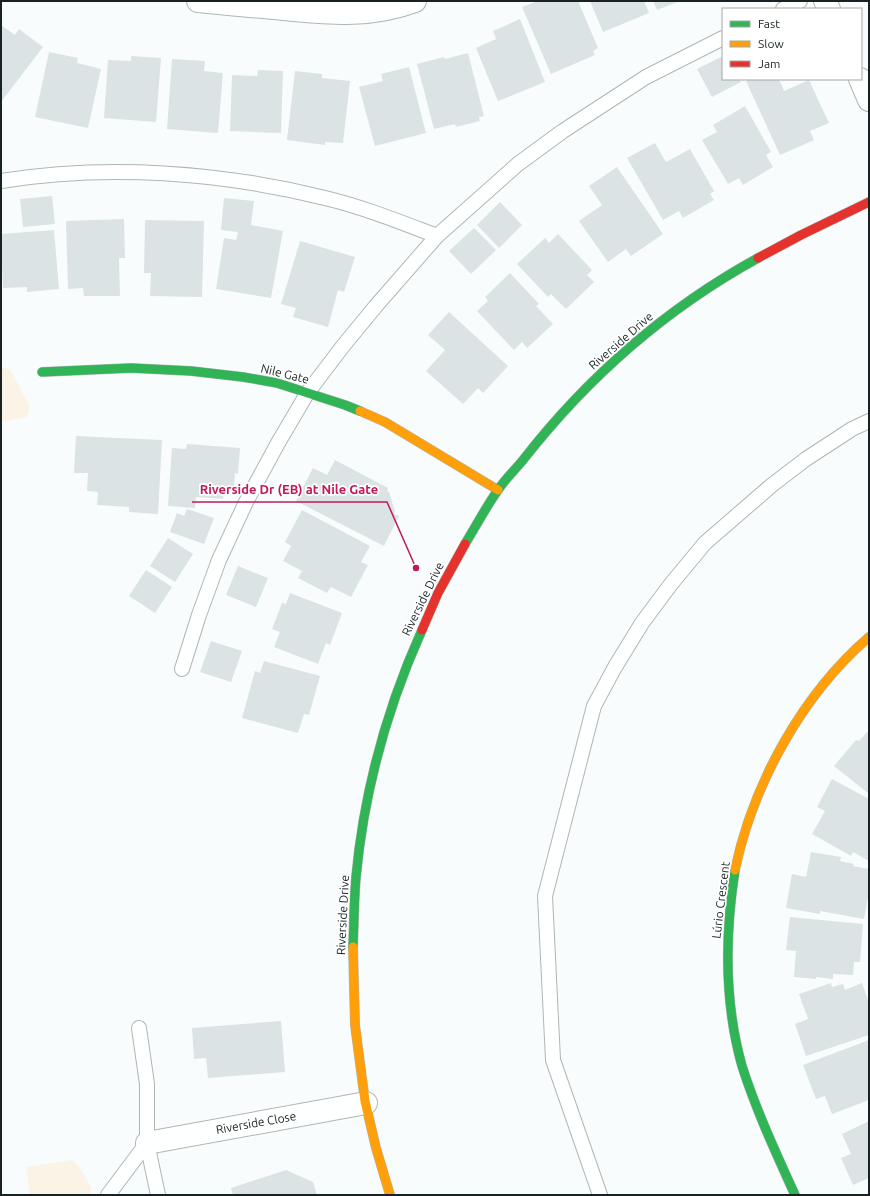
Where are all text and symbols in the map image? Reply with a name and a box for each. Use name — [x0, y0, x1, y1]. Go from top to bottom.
legend — [722, 8, 862, 80]
text: Fast — [758, 17, 780, 30]
text: Slow — [758, 37, 784, 50]
text: Jam — [758, 57, 780, 70]
street label: Riverside Drive — [586, 309, 655, 372]
street label: Nile Gate — [260, 361, 311, 386]
callout: Riverside Dr (EB) at Nile Gate — [192, 477, 387, 502]
text: Riverside Dr (EB) at Nile Gate — [200, 482, 378, 497]
street label: Riverside Drive — [399, 560, 446, 638]
street label: Lúrio Crescent — [709, 860, 732, 939]
street label: Riverside Drive — [334, 875, 351, 955]
street label: Riverside Close — [215, 1109, 297, 1136]

